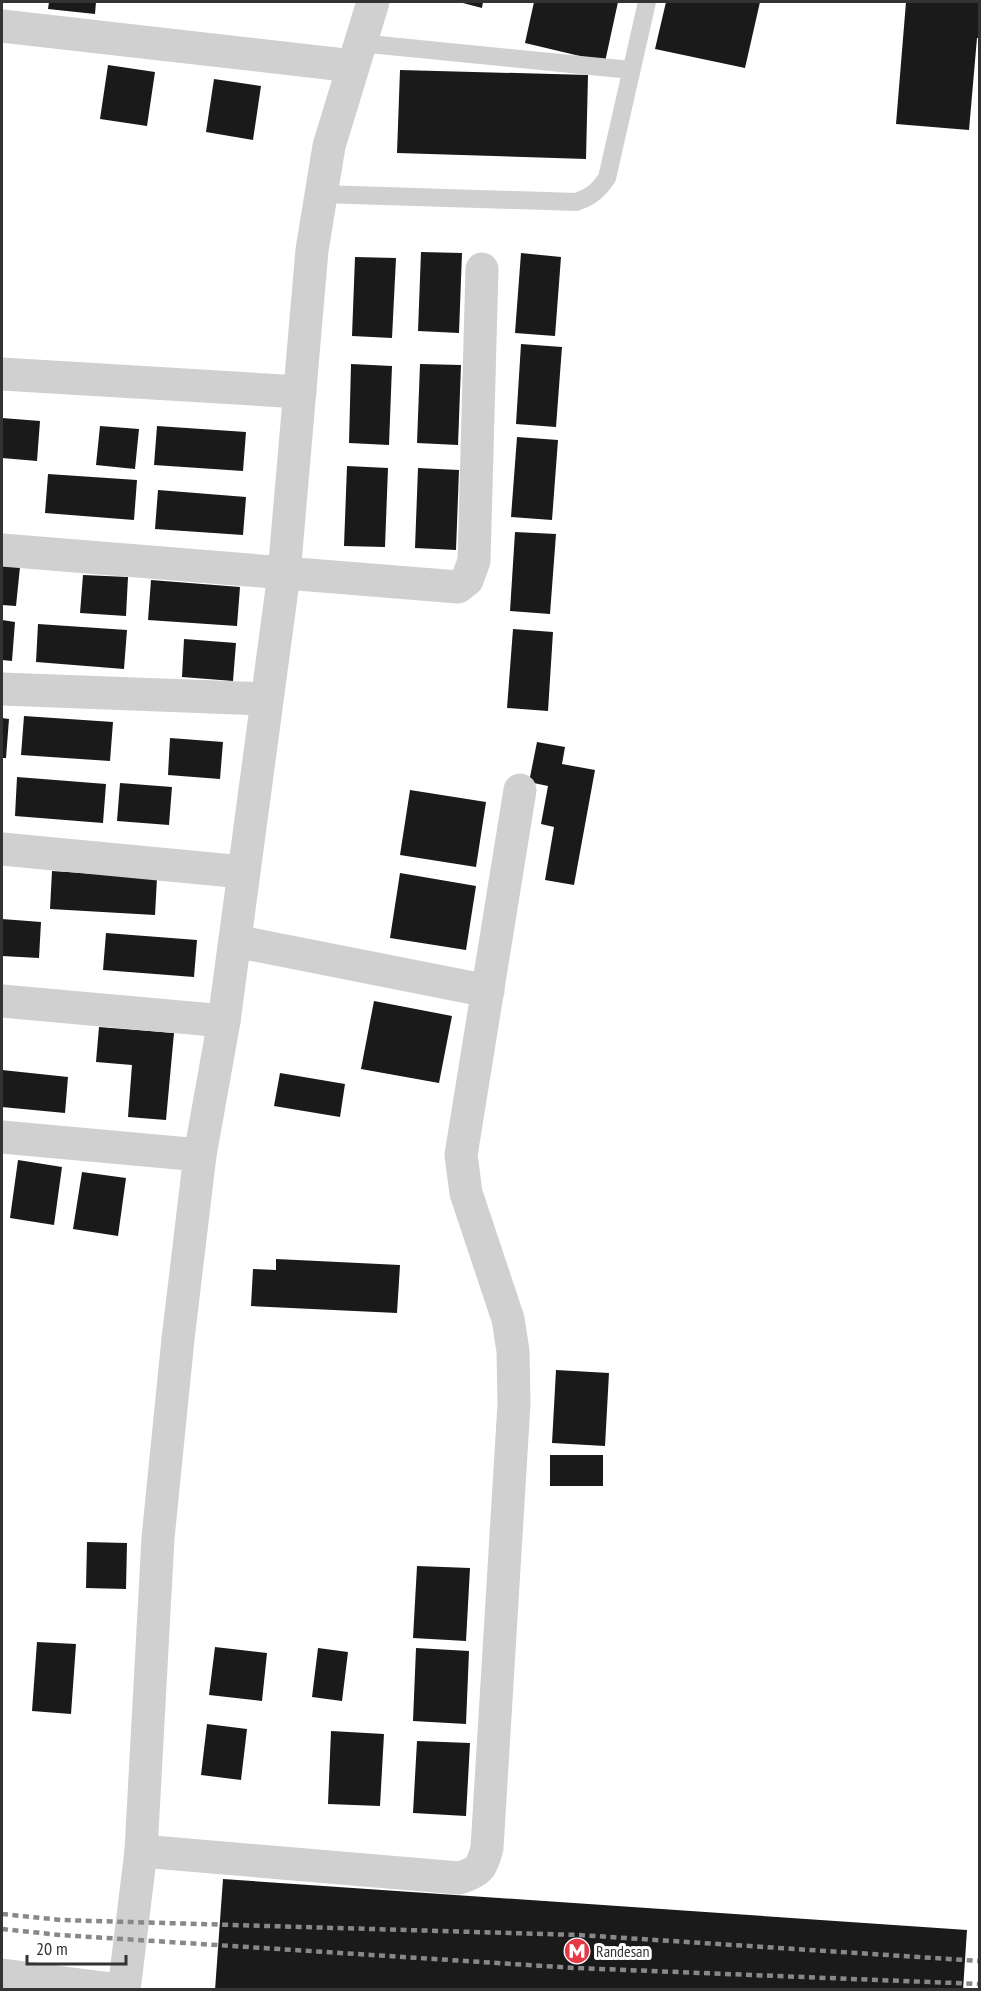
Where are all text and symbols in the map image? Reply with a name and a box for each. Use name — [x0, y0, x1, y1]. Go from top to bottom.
scale bar — [27, 1928, 126, 1966]
metro station icon: Randesan — [562, 1936, 592, 1966]
text: 20 m — [36, 1937, 68, 1960]
place label: Randesan — [596, 1941, 649, 1961]

